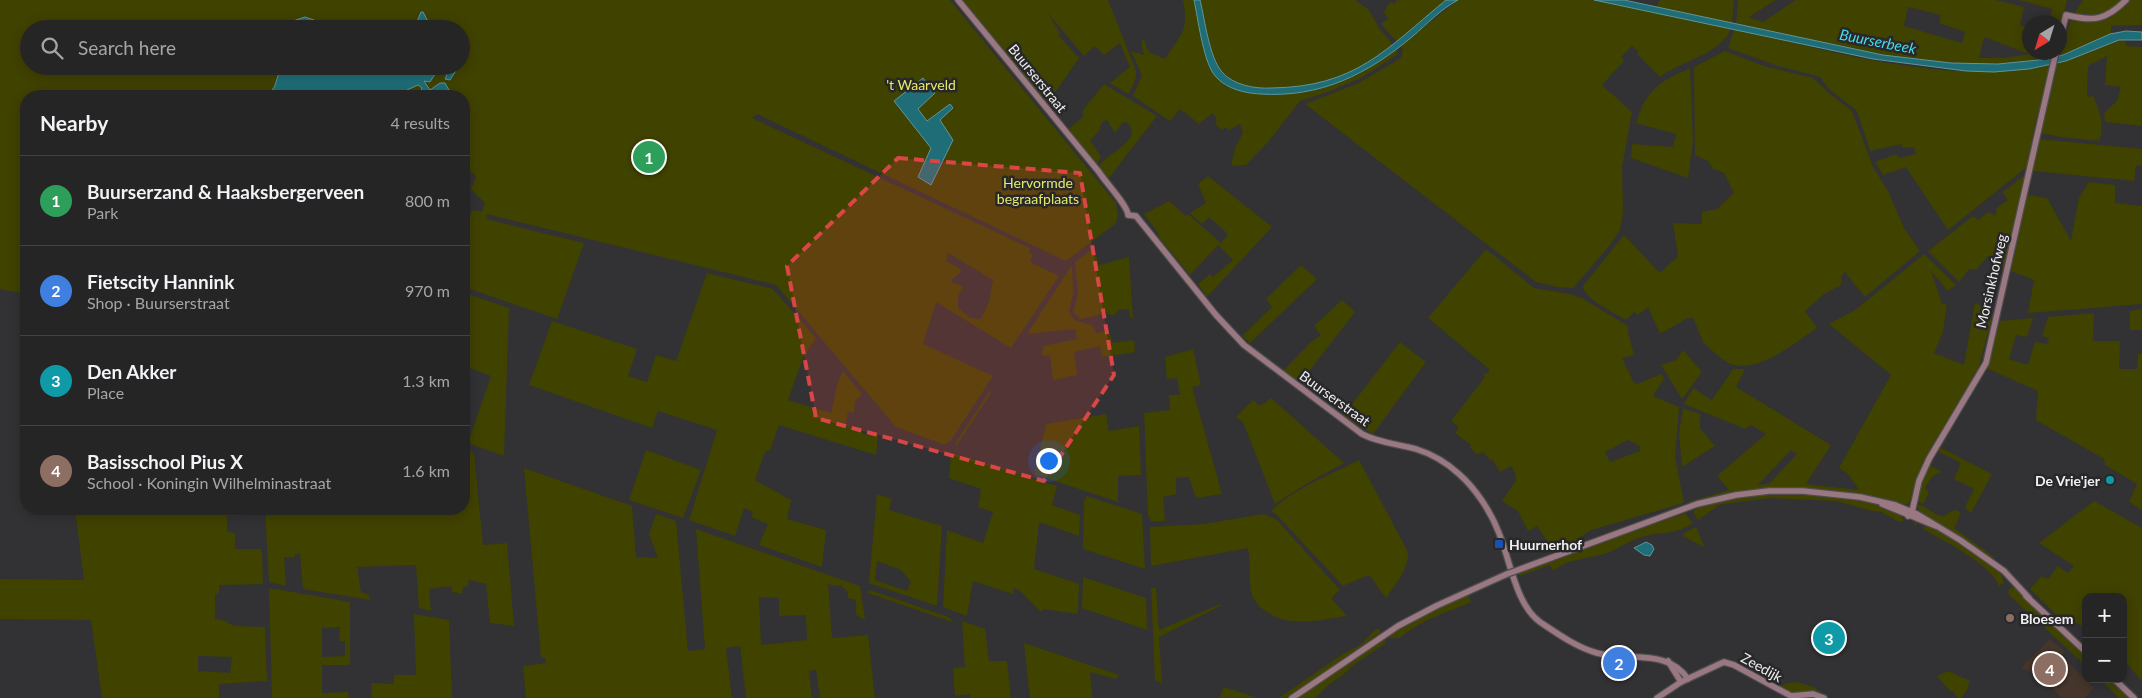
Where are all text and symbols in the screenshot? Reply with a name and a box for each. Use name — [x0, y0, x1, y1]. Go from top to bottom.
north arrow — [2022, 15, 2067, 60]
search box — [20, 20, 470, 75]
water label: Buurserbeek — [1838, 25, 1919, 57]
icon: search — [38, 34, 66, 62]
text: Search here — [78, 36, 176, 59]
street label: Buurserstraat — [1005, 40, 1071, 116]
park label: 't Waarveld — [886, 76, 956, 93]
text: Nearby — [40, 110, 108, 135]
text: 4 results — [390, 113, 450, 132]
pin: 1 — [633, 138, 665, 176]
park label: Hervormde begraafplaats — [997, 174, 1079, 207]
text: Buurserzand & Haaksbergerveen — [87, 180, 364, 203]
text: 1 — [51, 191, 61, 210]
text: 800 m — [405, 191, 450, 210]
text: Park — [87, 203, 118, 222]
street label: Morsinkhofweg — [1972, 232, 2010, 330]
text: Fietscity Hannink — [87, 270, 234, 293]
text: 2 — [51, 281, 61, 300]
text: 970 m — [405, 281, 450, 300]
text: Shop · Buurserstraat — [87, 293, 230, 312]
text: Den Akker — [87, 360, 176, 383]
street label: Buurserstraat — [1296, 367, 1374, 429]
text: 3 — [51, 371, 61, 390]
text: 1.3 km — [402, 371, 450, 390]
text: Place — [87, 383, 124, 402]
your location — [1036, 448, 1062, 474]
text: Basisschool Pius X — [87, 450, 243, 473]
text: 4 — [51, 461, 61, 480]
text: 1.6 km — [402, 461, 450, 480]
place label: De Vrie'jer — [2035, 472, 2101, 489]
text: School · Koningin Wilhelminastraat — [87, 473, 331, 492]
marker: De Vrie'jer — [2104, 474, 2116, 486]
place label: Huurnerhof — [1509, 536, 1582, 553]
marker: Huurnerhof — [1493, 538, 1505, 550]
map controls — [2082, 593, 2127, 683]
button: + — [2082, 593, 2127, 638]
place label: Bloesem — [2020, 610, 2073, 627]
marker: Bloesem — [2004, 612, 2016, 624]
pin: 3 — [1813, 619, 1845, 657]
button: − — [2082, 638, 2127, 683]
pin: 2 — [1603, 644, 1635, 682]
street label: Zeedijk — [1738, 649, 1786, 686]
pin: 4 — [2034, 650, 2066, 688]

